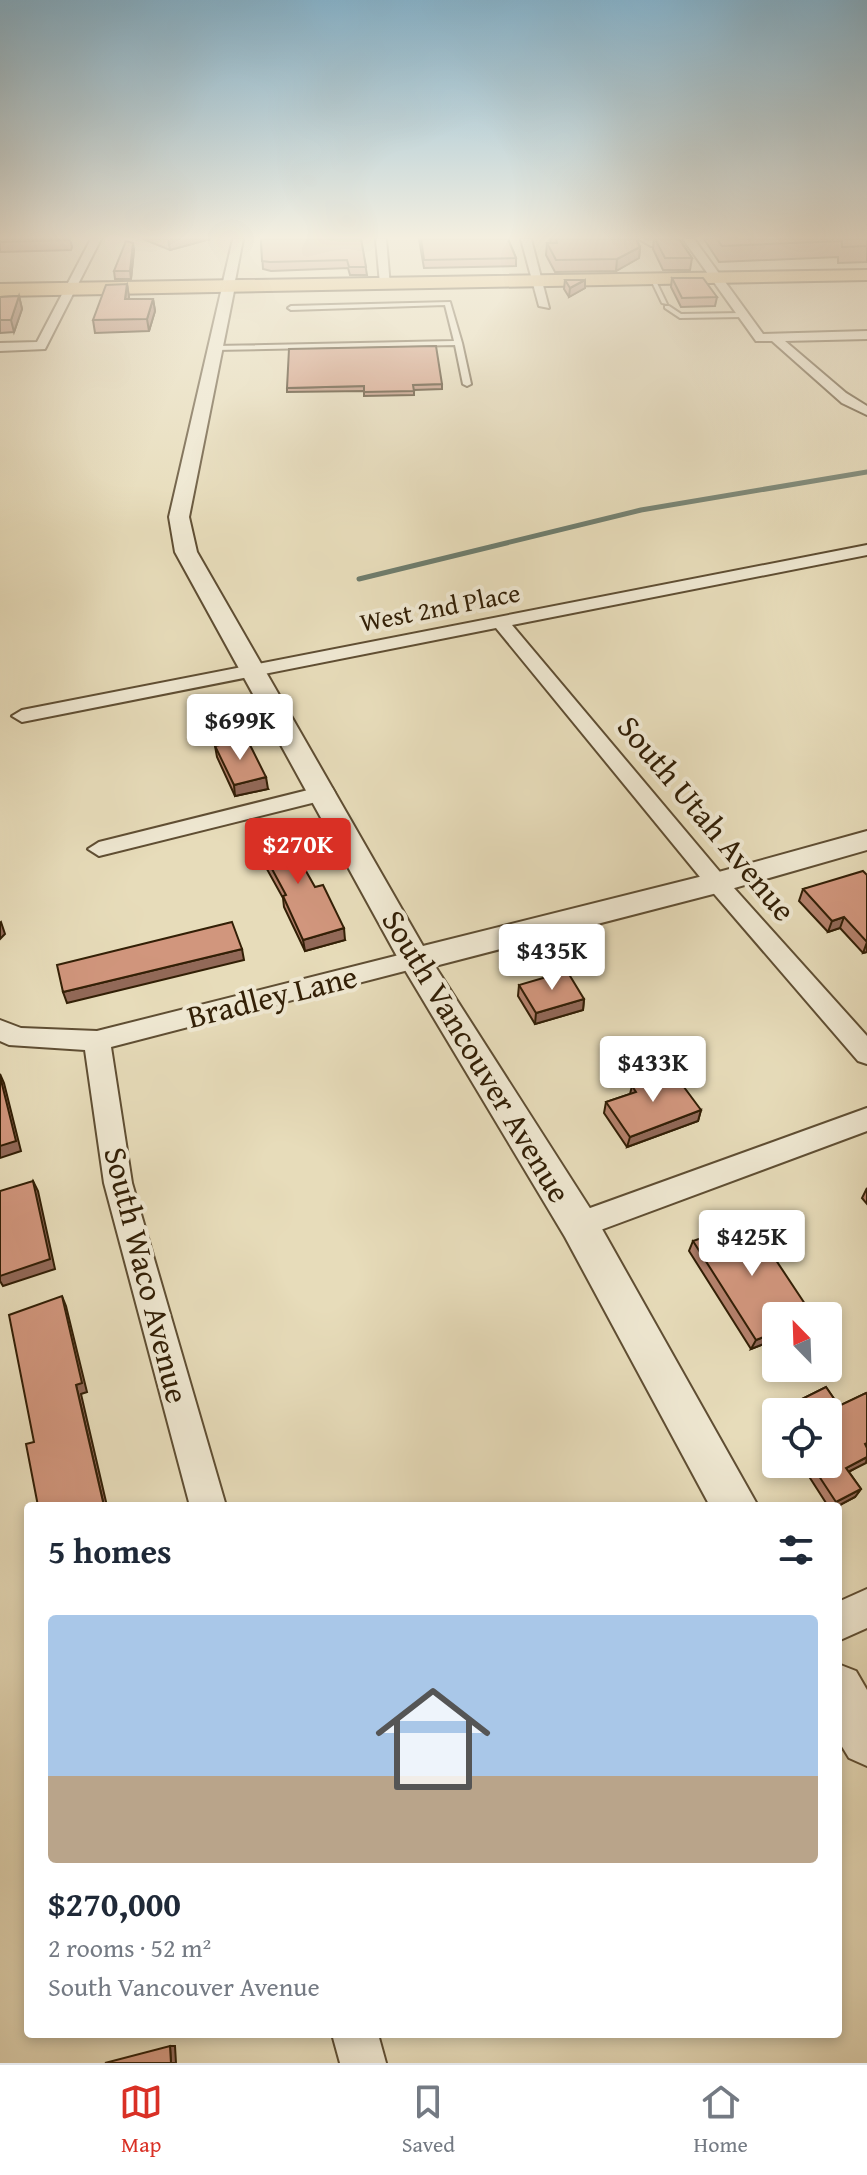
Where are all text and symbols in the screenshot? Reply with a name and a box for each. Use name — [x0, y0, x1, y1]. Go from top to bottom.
street label: West 2nd Place — [357, 572, 523, 642]
pin: $699K — [184, 694, 296, 762]
text: $699K — [205, 700, 275, 739]
street label: South Utah Avenue — [607, 705, 807, 931]
pin: $270K — [242, 818, 354, 886]
text: $270K — [263, 824, 333, 863]
street label: South Vancouver Avenue — [371, 901, 583, 1211]
pin: $435K — [496, 924, 608, 992]
text: $435K — [517, 930, 587, 969]
street label: Bradley Lane — [182, 952, 362, 1040]
pin: $433K — [597, 1036, 709, 1104]
text: $433K — [618, 1042, 688, 1081]
street label: South Waco Avenue — [92, 1142, 202, 1408]
pin: $425K — [696, 1210, 808, 1278]
text: $425K — [717, 1216, 787, 1255]
north arrow — [762, 1302, 842, 1382]
map controls — [762, 1302, 842, 1478]
button: locate — [762, 1398, 842, 1478]
text: 5 homes — [48, 1526, 172, 1575]
icon: filters — [774, 1528, 818, 1572]
icon: home — [361, 1667, 505, 1811]
text: $270,000 — [48, 1879, 181, 1928]
text: 2 rooms · 52 m² — [48, 1928, 211, 1967]
text: South Vancouver Avenue — [48, 1967, 320, 2006]
tab: Map — [119, 2080, 163, 2160]
tab: Saved — [402, 2080, 455, 2160]
tab: Home — [694, 2080, 748, 2160]

